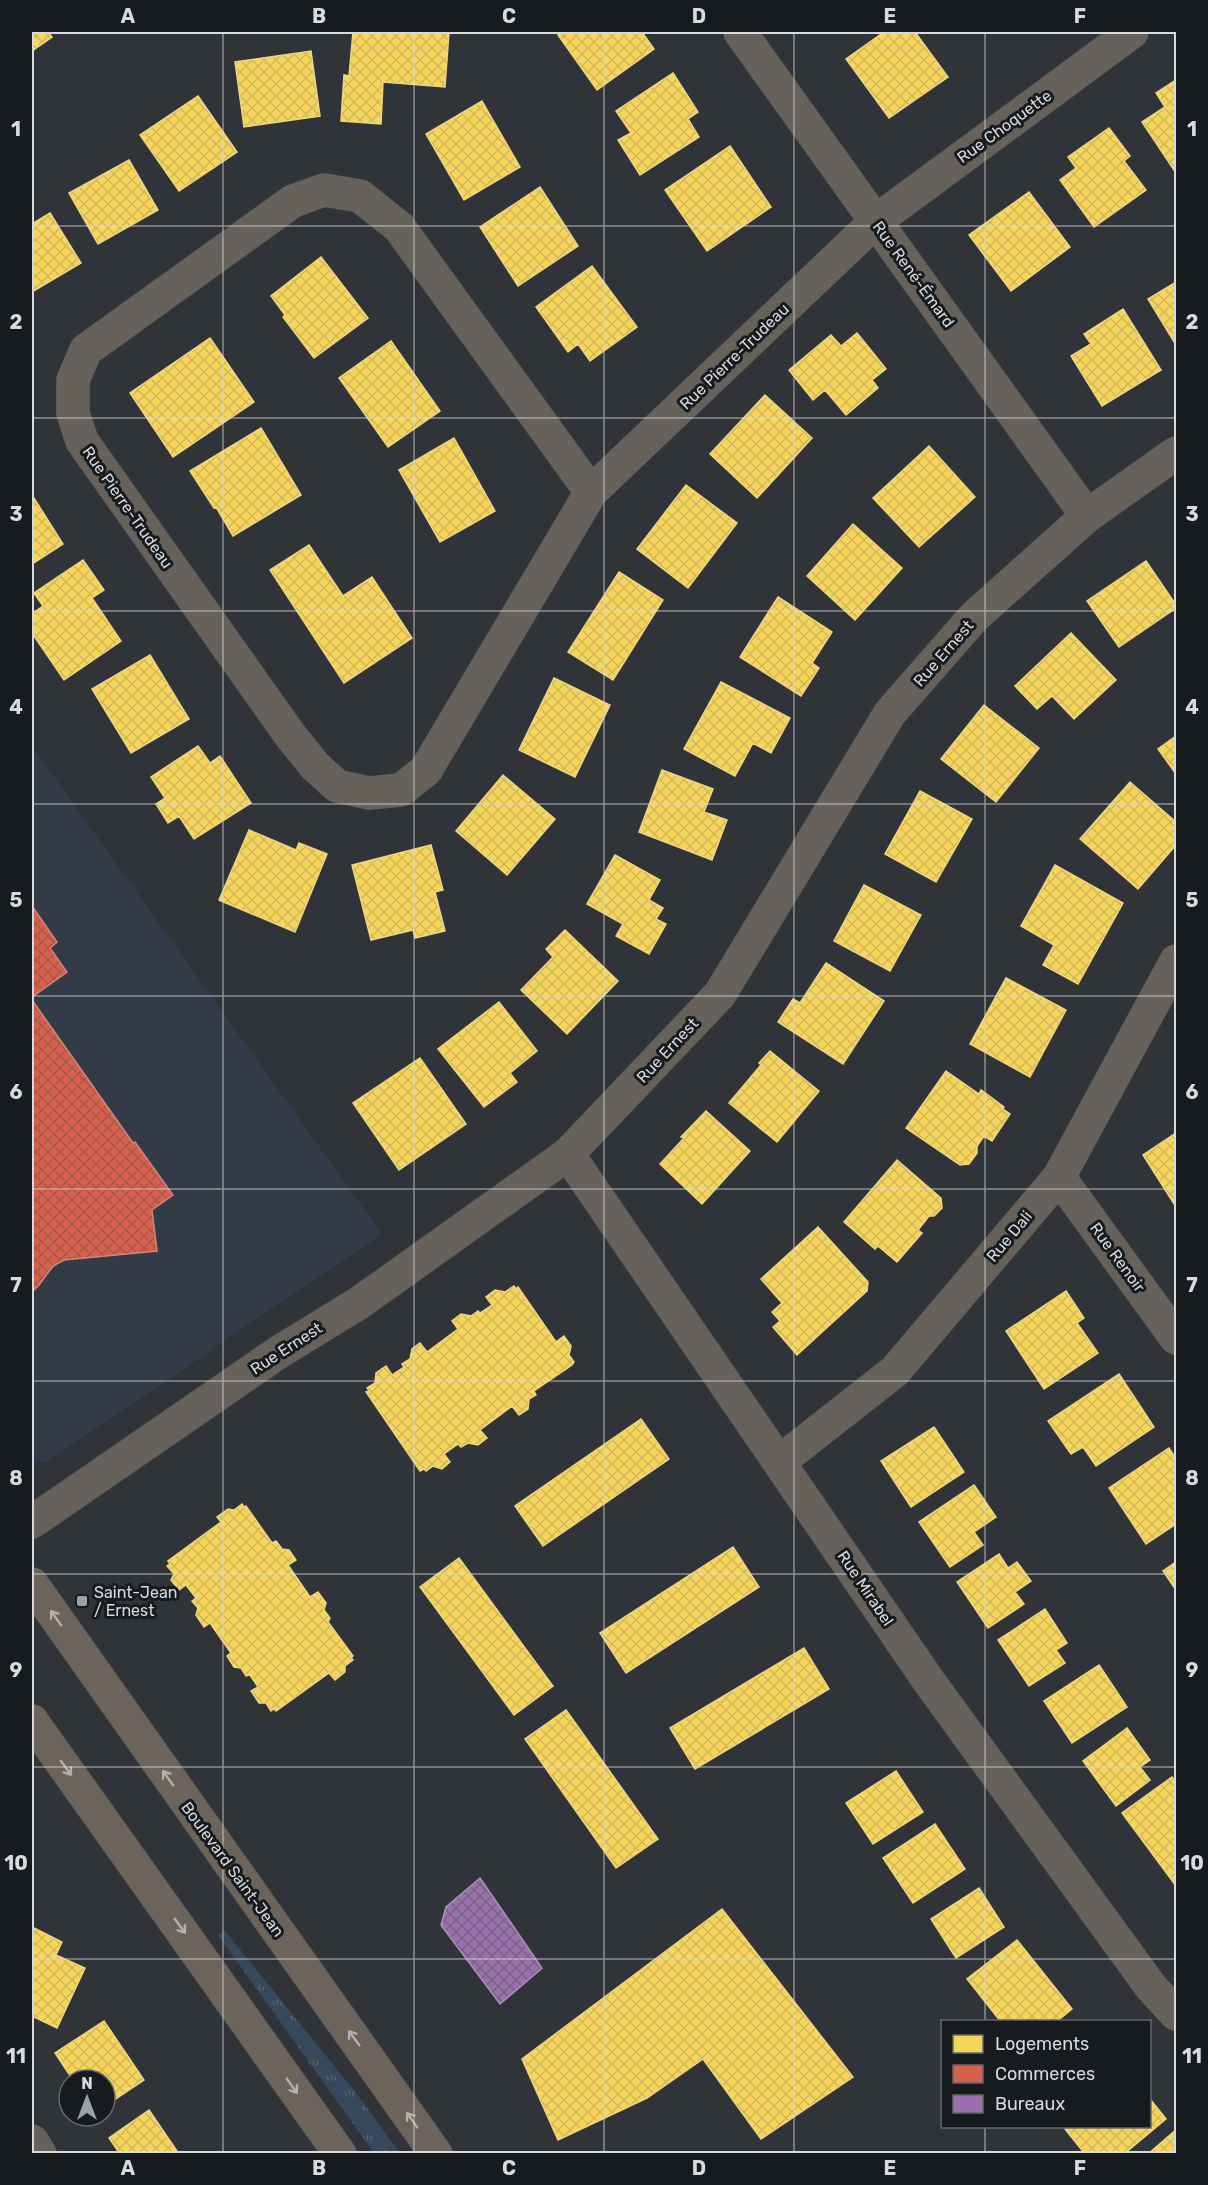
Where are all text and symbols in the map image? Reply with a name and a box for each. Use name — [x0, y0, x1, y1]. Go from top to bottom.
text: A — [121, 4, 136, 28]
text: B — [312, 4, 326, 28]
text: C — [502, 4, 516, 28]
text: D — [692, 4, 706, 28]
text: E — [884, 4, 896, 28]
text: F — [1074, 4, 1086, 28]
street label: Rue Choquette — [953, 86, 1055, 167]
text: 1 — [11, 117, 21, 141]
text: 1 — [1187, 117, 1197, 141]
street label: Rue René-Émard — [869, 217, 959, 331]
street label: Rue Pierre-Trudeau — [676, 299, 793, 413]
text: 2 — [10, 310, 23, 334]
text: 2 — [1186, 310, 1199, 334]
street label: Rue Pierre-Trudeau — [78, 443, 177, 572]
text: 3 — [9, 502, 23, 526]
text: 3 — [1185, 502, 1199, 526]
street label: Rue Ernest — [909, 616, 977, 690]
text: 4 — [9, 695, 23, 719]
text: 4 — [1185, 695, 1199, 719]
text: 5 — [10, 888, 23, 912]
text: 5 — [1186, 888, 1199, 912]
street label: Rue Ernest — [633, 1014, 702, 1087]
text: 6 — [9, 1080, 23, 1104]
text: 6 — [1185, 1080, 1199, 1104]
street label: Rue Dali — [983, 1207, 1036, 1266]
street label: Rue Renoir — [1086, 1219, 1149, 1296]
text: 7 — [10, 1273, 22, 1297]
text: 7 — [1186, 1273, 1198, 1297]
street label: Rue Ernest — [247, 1318, 326, 1379]
text: 8 — [9, 1466, 23, 1490]
text: 8 — [1185, 1466, 1199, 1490]
street label: Rue Mirabel — [833, 1547, 898, 1630]
place label: Saint-Jean / Ernest — [94, 1583, 178, 1620]
marker: Saint-Jean / Ernest — [75, 1594, 89, 1608]
one-way arrow — [50, 1611, 62, 1627]
text: 9 — [10, 1658, 23, 1682]
text: 9 — [1186, 1658, 1199, 1682]
one-way arrow — [60, 1759, 72, 1776]
one-way arrow — [162, 1770, 174, 1786]
street label: Boulevard Saint-Jean — [177, 1798, 288, 1941]
text: 10 — [4, 1851, 28, 1875]
text: 10 — [1180, 1851, 1204, 1875]
one-way arrow — [173, 1918, 186, 1934]
legend — [941, 2020, 1151, 2128]
one-way arrow — [348, 2031, 360, 2047]
text: Logements — [995, 2033, 1089, 2055]
text: 11 — [6, 2044, 26, 2068]
text: 11 — [1182, 2044, 1202, 2068]
text: Commerces — [995, 2063, 1095, 2085]
north arrow — [57, 2068, 117, 2128]
text: N — [81, 2074, 93, 2093]
one-way arrow — [286, 2077, 298, 2093]
text: Bureaux — [995, 2093, 1065, 2115]
one-way arrow — [406, 2112, 418, 2128]
text: A — [121, 2156, 136, 2180]
text: B — [312, 2156, 326, 2180]
text: C — [502, 2156, 516, 2180]
text: D — [692, 2156, 706, 2180]
text: E — [884, 2156, 896, 2180]
text: F — [1074, 2156, 1086, 2180]

